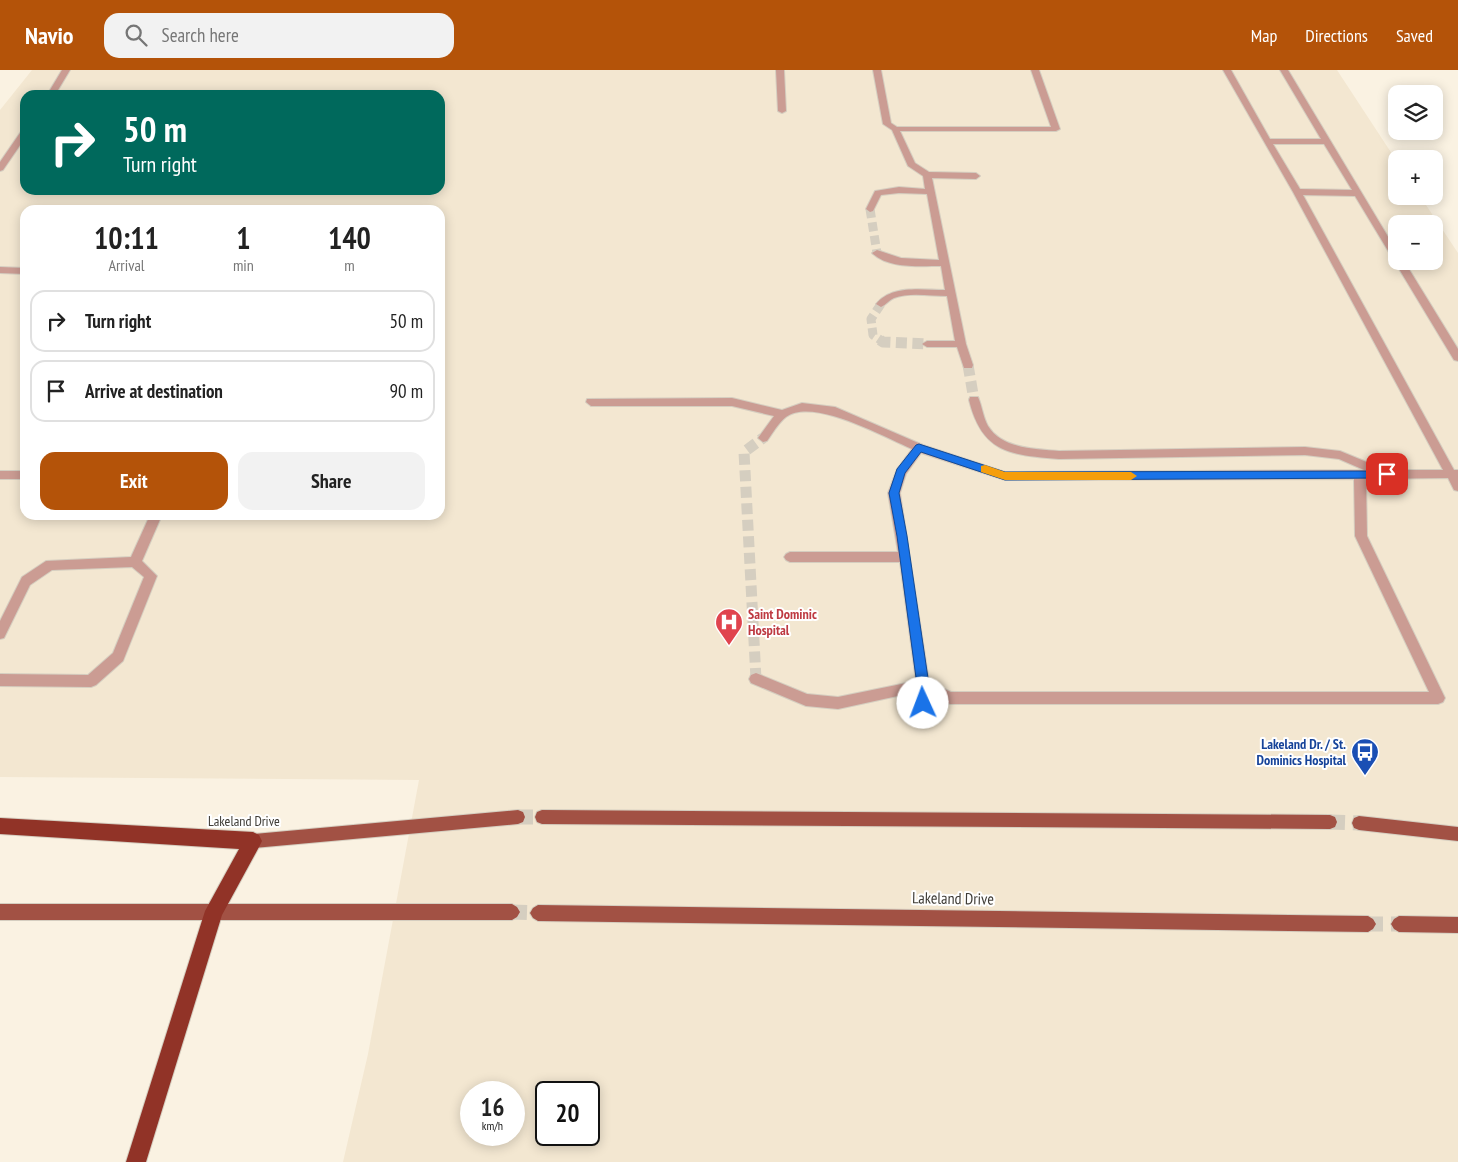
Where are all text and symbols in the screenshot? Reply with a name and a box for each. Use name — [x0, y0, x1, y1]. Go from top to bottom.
search box — [104, 13, 454, 58]
text: Navio — [25, 20, 74, 51]
icon: search — [122, 21, 150, 49]
text: Search here — [162, 23, 239, 47]
text: Map — [1251, 24, 1277, 47]
text: Directions — [1305, 24, 1368, 47]
text: Saved — [1396, 24, 1433, 47]
map controls — [1388, 85, 1443, 270]
button: layers — [1388, 85, 1443, 140]
text: 50 m — [123, 106, 187, 152]
icon: right — [40, 110, 105, 175]
text: Turn right — [123, 150, 197, 178]
button: + — [1388, 150, 1443, 205]
button: − — [1388, 215, 1443, 270]
text: 10:11 — [94, 218, 159, 257]
text: 1 — [236, 218, 251, 257]
text: 140 — [328, 218, 371, 257]
text: Arrival — [108, 255, 145, 275]
text: min — [233, 255, 254, 275]
text: m — [344, 255, 355, 275]
icon: right — [42, 307, 70, 335]
text: Turn right — [85, 309, 151, 333]
text: 50 m — [390, 309, 423, 333]
icon: arrive — [42, 377, 70, 405]
text: Arrive at destination — [85, 379, 223, 403]
text: 90 m — [390, 379, 423, 403]
button: Exit — [40, 452, 228, 510]
button: Share — [238, 452, 425, 510]
pin — [1366, 453, 1408, 495]
icon: arrive — [1373, 460, 1401, 488]
place label: Saint Dominic Hospital — [748, 605, 817, 639]
hospital icon: Saint Dominic Hospital — [714, 607, 744, 646]
position arrow — [896, 676, 948, 728]
place label: Lakeland Dr. / St. Dominics Hospital — [1256, 735, 1347, 769]
bus stop icon: Lakeland Dr. / St. Dominics Hospital — [1350, 737, 1380, 776]
street label: Lakeland Drive — [208, 812, 280, 830]
street label: Lakeland Drive — [912, 887, 994, 909]
speed limit sign: 20 — [535, 1081, 600, 1146]
text: 16 — [481, 1091, 504, 1123]
text: km/h — [482, 1118, 503, 1133]

